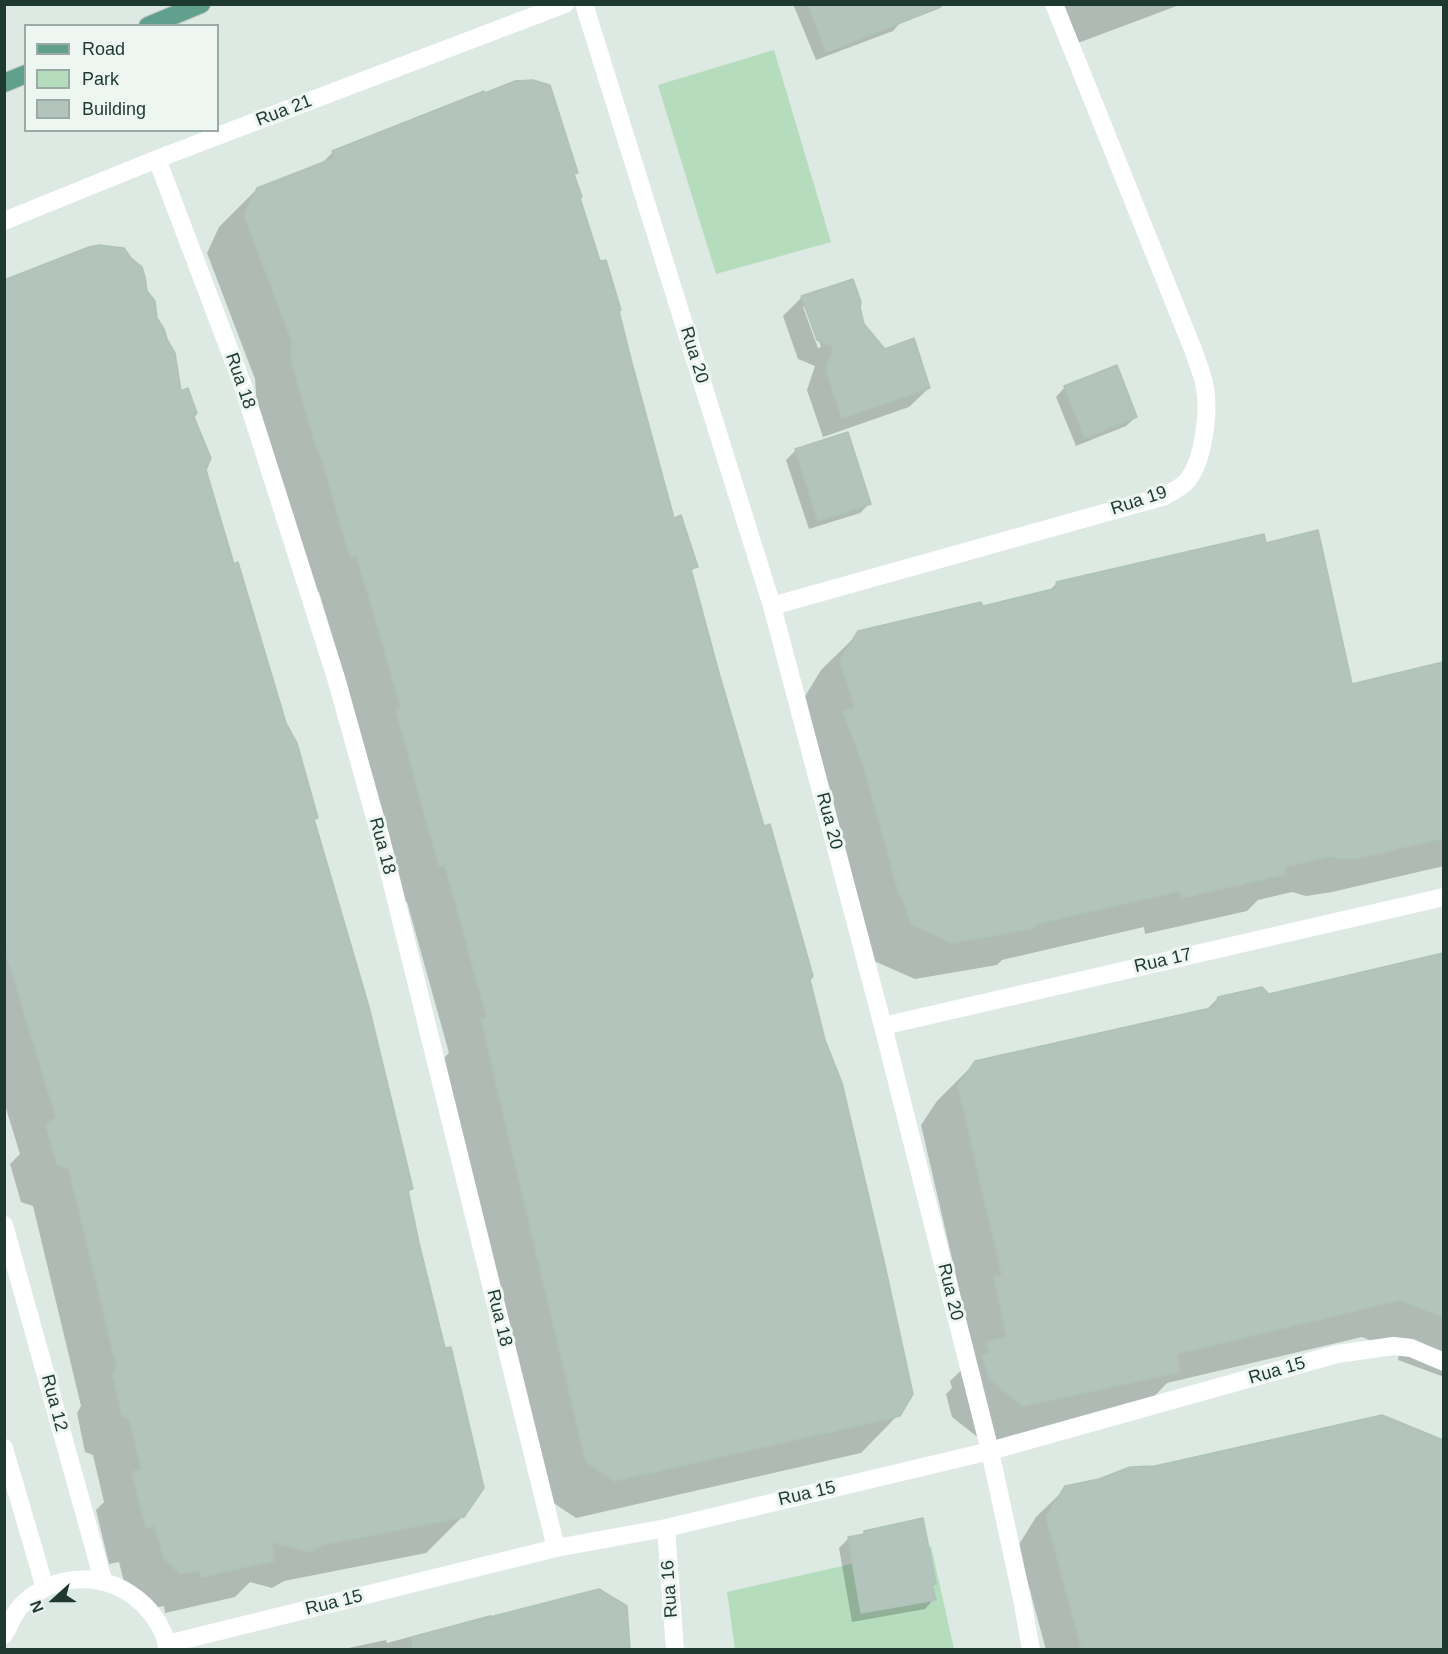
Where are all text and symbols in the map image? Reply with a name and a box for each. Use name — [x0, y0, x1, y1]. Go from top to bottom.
legend — [24, 24, 219, 132]
text: Road — [82, 39, 125, 59]
text: Park — [82, 69, 119, 89]
street label: Rua 21 — [253, 91, 315, 131]
text: Building — [82, 99, 146, 119]
street label: Rua 20 — [675, 324, 713, 386]
street label: Rua 18 — [220, 350, 260, 412]
street label: Rua 19 — [1108, 482, 1170, 520]
street label: Rua 20 — [811, 790, 847, 852]
street label: Rua 18 — [364, 815, 400, 877]
street label: Rua 17 — [1132, 944, 1194, 978]
street label: Rua 20 — [932, 1261, 968, 1323]
street label: Rua 18 — [481, 1287, 517, 1349]
street label: Rua 15 — [1246, 1353, 1308, 1389]
street label: Rua 12 — [36, 1372, 72, 1434]
street label: Rua 15 — [776, 1477, 838, 1511]
street label: Rua 16 — [657, 1559, 683, 1619]
north arrow — [24, 1570, 84, 1630]
street label: Rua 15 — [303, 1585, 365, 1621]
text: N — [27, 1598, 47, 1615]

